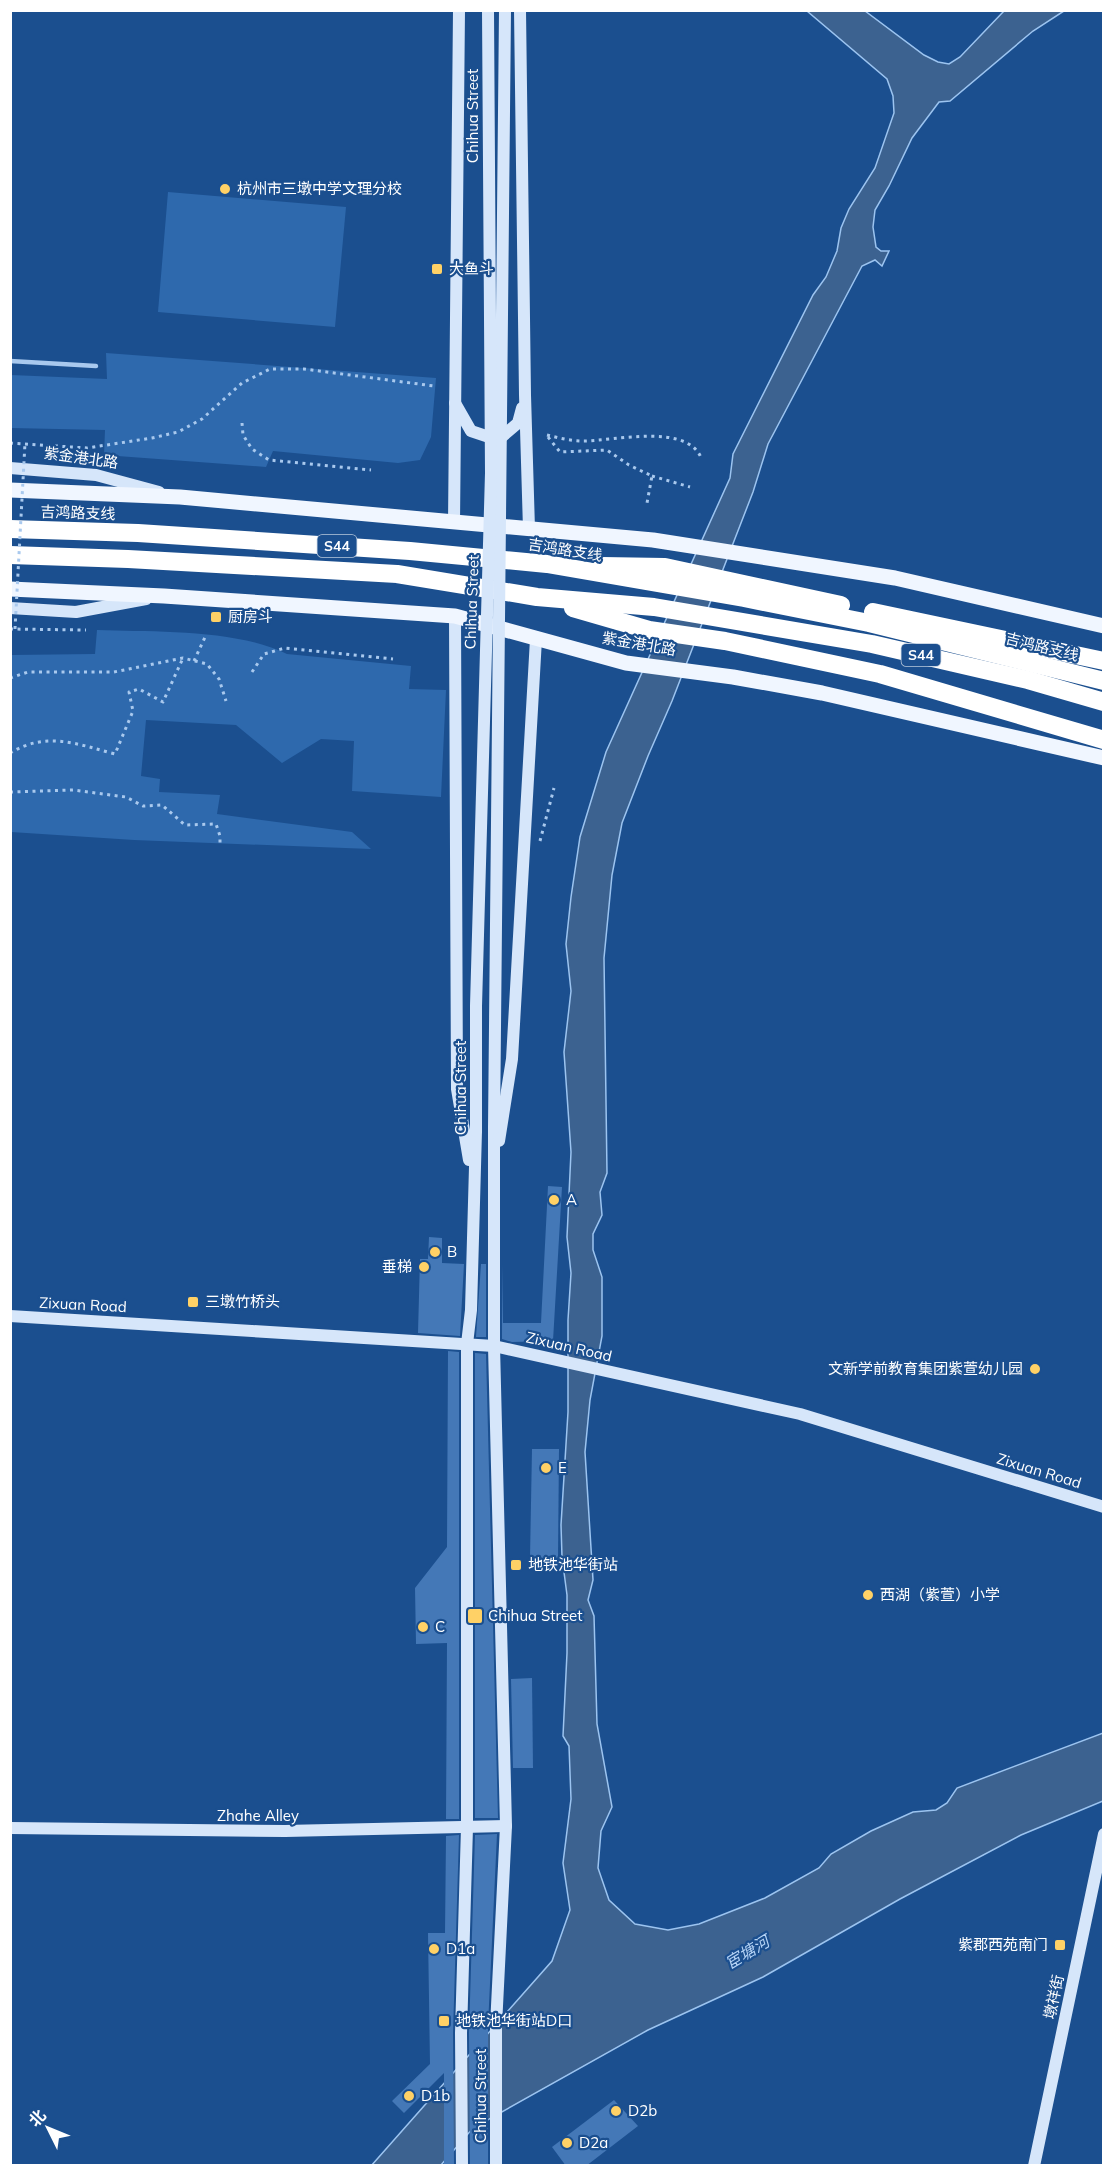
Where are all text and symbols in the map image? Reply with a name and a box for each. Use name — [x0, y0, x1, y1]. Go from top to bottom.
street label: Chihua Street — [463, 69, 482, 163]
place label: 杭州市三墩中学文理分校 — [237, 179, 402, 198]
marker: 杭州市三墩中学文理分校 — [218, 182, 232, 196]
place label: 大鱼斗 — [449, 259, 494, 278]
marker: 大鱼斗 — [430, 262, 444, 276]
street label: 紫金港北路 — [43, 443, 120, 472]
street label: 吉鸿路支线 — [40, 502, 116, 523]
street label: 吉鸿路支线 — [527, 534, 604, 565]
road number: S44 — [318, 535, 356, 557]
street label: Chihua Street — [460, 554, 483, 650]
place label: 厨房斗 — [228, 607, 273, 626]
marker: 厨房斗 — [209, 610, 223, 624]
street label: 紫金港北路 — [600, 628, 678, 659]
street label: 吉鸿路支线 — [1003, 628, 1081, 665]
road number: S44 — [902, 644, 940, 666]
street label: Chihua Street — [451, 1041, 470, 1135]
place label: A — [566, 1190, 577, 1209]
marker: A — [547, 1193, 561, 1207]
place label: B — [447, 1242, 457, 1261]
marker: B — [428, 1245, 442, 1259]
place label: 垂梯 — [382, 1257, 412, 1276]
marker: 垂梯 — [417, 1260, 431, 1274]
place label: 三墩竹桥头 — [205, 1292, 280, 1311]
street label: Zixuan Road — [39, 1293, 127, 1316]
marker: 三墩竹桥头 — [186, 1295, 200, 1309]
street label: Zixuan Road — [524, 1327, 614, 1366]
place label: 文新学前教育集团紫萱幼儿园 — [828, 1359, 1023, 1378]
marker: 文新学前教育集团紫萱幼儿园 — [1028, 1362, 1042, 1376]
street label: Zixuan Road — [994, 1449, 1084, 1492]
place label: E — [558, 1458, 567, 1477]
marker: E — [539, 1461, 553, 1475]
place label: 地铁池华街站 — [528, 1555, 618, 1574]
marker: 地铁池华街站 — [509, 1558, 523, 1572]
place label: 西湖（紫萱）小学 — [880, 1585, 1000, 1604]
marker: 西湖（紫萱）小学 — [861, 1588, 875, 1602]
place label: Chihua Street — [488, 1606, 582, 1625]
marker: Chihua Street — [466, 1607, 484, 1625]
place label: C — [435, 1617, 445, 1636]
marker: C — [416, 1620, 430, 1634]
street label: Zhahe Alley — [217, 1806, 299, 1825]
water label: 宦塘河 — [721, 1930, 775, 1973]
place label: 紫郡西苑南门 — [958, 1935, 1048, 1954]
marker: 紫郡西苑南门 — [1053, 1938, 1067, 1952]
place label: D1a — [446, 1939, 475, 1958]
marker: D1a — [427, 1942, 441, 1956]
street label: 墩祥街 — [1040, 1973, 1067, 2021]
place label: 地铁池华街站D口 — [456, 2011, 572, 2030]
marker: 地铁池华街站D口 — [437, 2014, 451, 2028]
street label: Chihua Street — [471, 2049, 490, 2143]
place label: D1b — [421, 2086, 450, 2105]
marker: D1b — [402, 2089, 416, 2103]
north arrow — [18, 2098, 78, 2158]
place label: D2b — [628, 2101, 657, 2120]
marker: D2b — [609, 2104, 623, 2118]
text: 北 — [24, 2105, 50, 2130]
place label: D2a — [579, 2133, 608, 2152]
marker: D2a — [560, 2136, 574, 2150]

